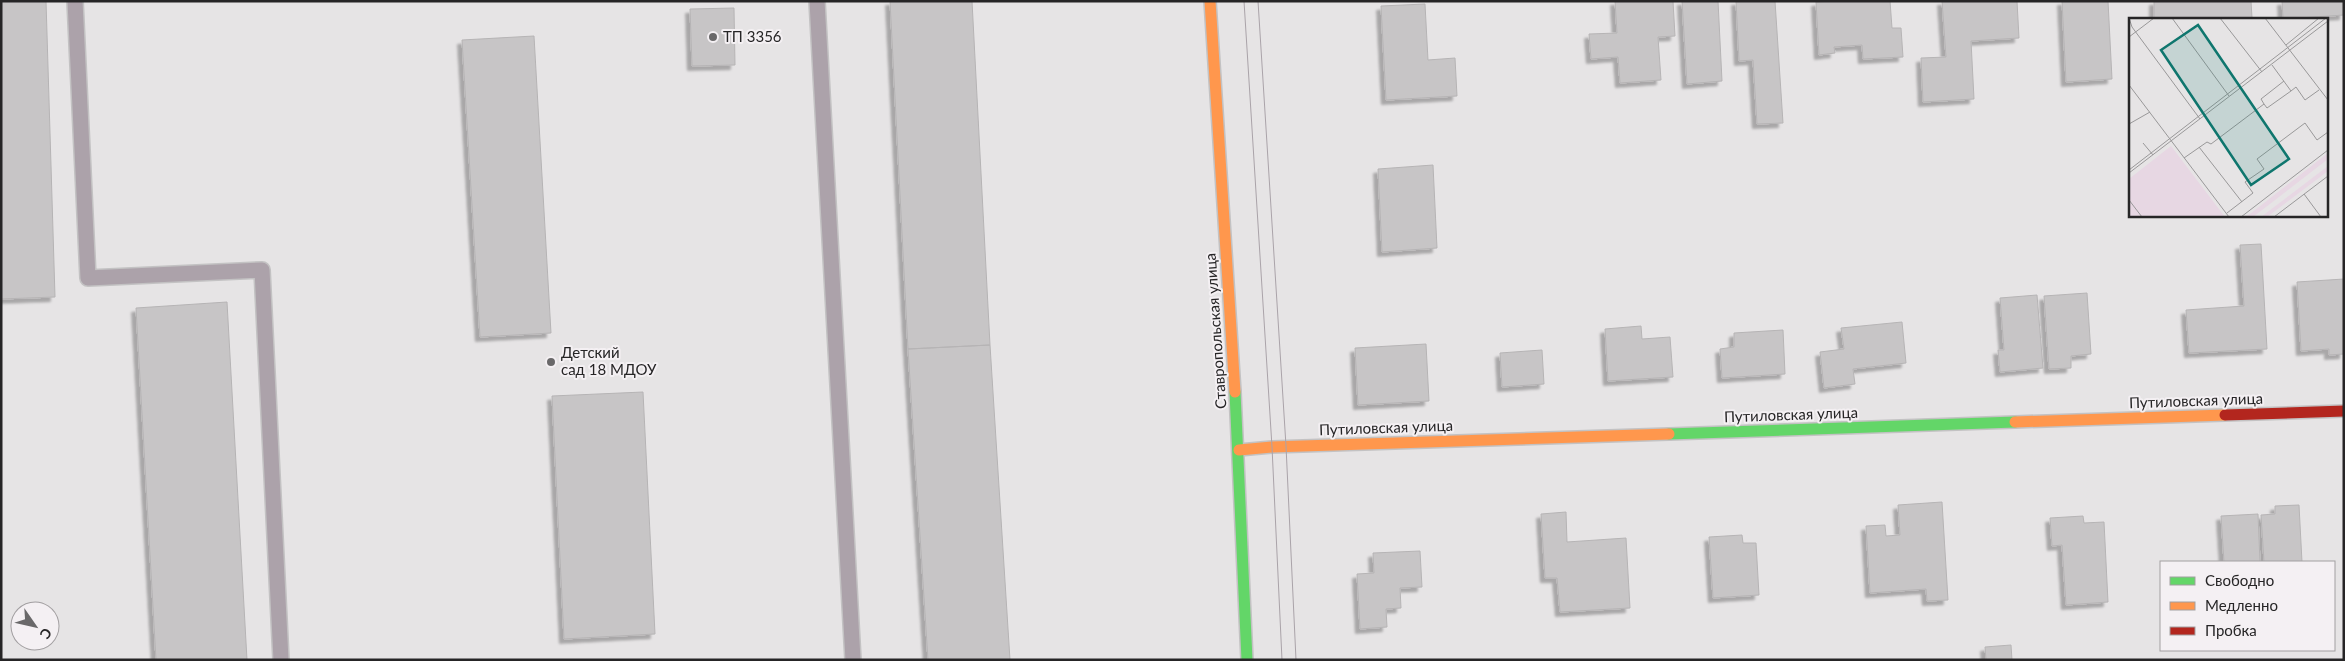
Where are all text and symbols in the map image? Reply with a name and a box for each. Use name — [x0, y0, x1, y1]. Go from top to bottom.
inset map — [2129, 18, 2328, 216]
place label: ТП 3356 — [723, 27, 782, 45]
marker: ТП 3356 — [707, 31, 719, 43]
street label: Ставропольская улица — [1201, 252, 1229, 410]
place label: Детский сад 18 МДОУ — [561, 343, 657, 378]
marker: Детский сад 18 МДОУ — [545, 356, 557, 368]
street label: Путиловская улица — [2129, 389, 2263, 411]
street label: Путиловская улица — [1724, 403, 1858, 425]
street label: Путиловская улица — [1319, 416, 1453, 438]
legend — [2160, 561, 2335, 651]
text: Свободно — [2205, 571, 2274, 589]
text: Медленно — [2205, 596, 2278, 614]
north arrow — [10, 601, 60, 651]
text: Пробка — [2205, 621, 2257, 639]
text: С — [36, 625, 56, 643]

